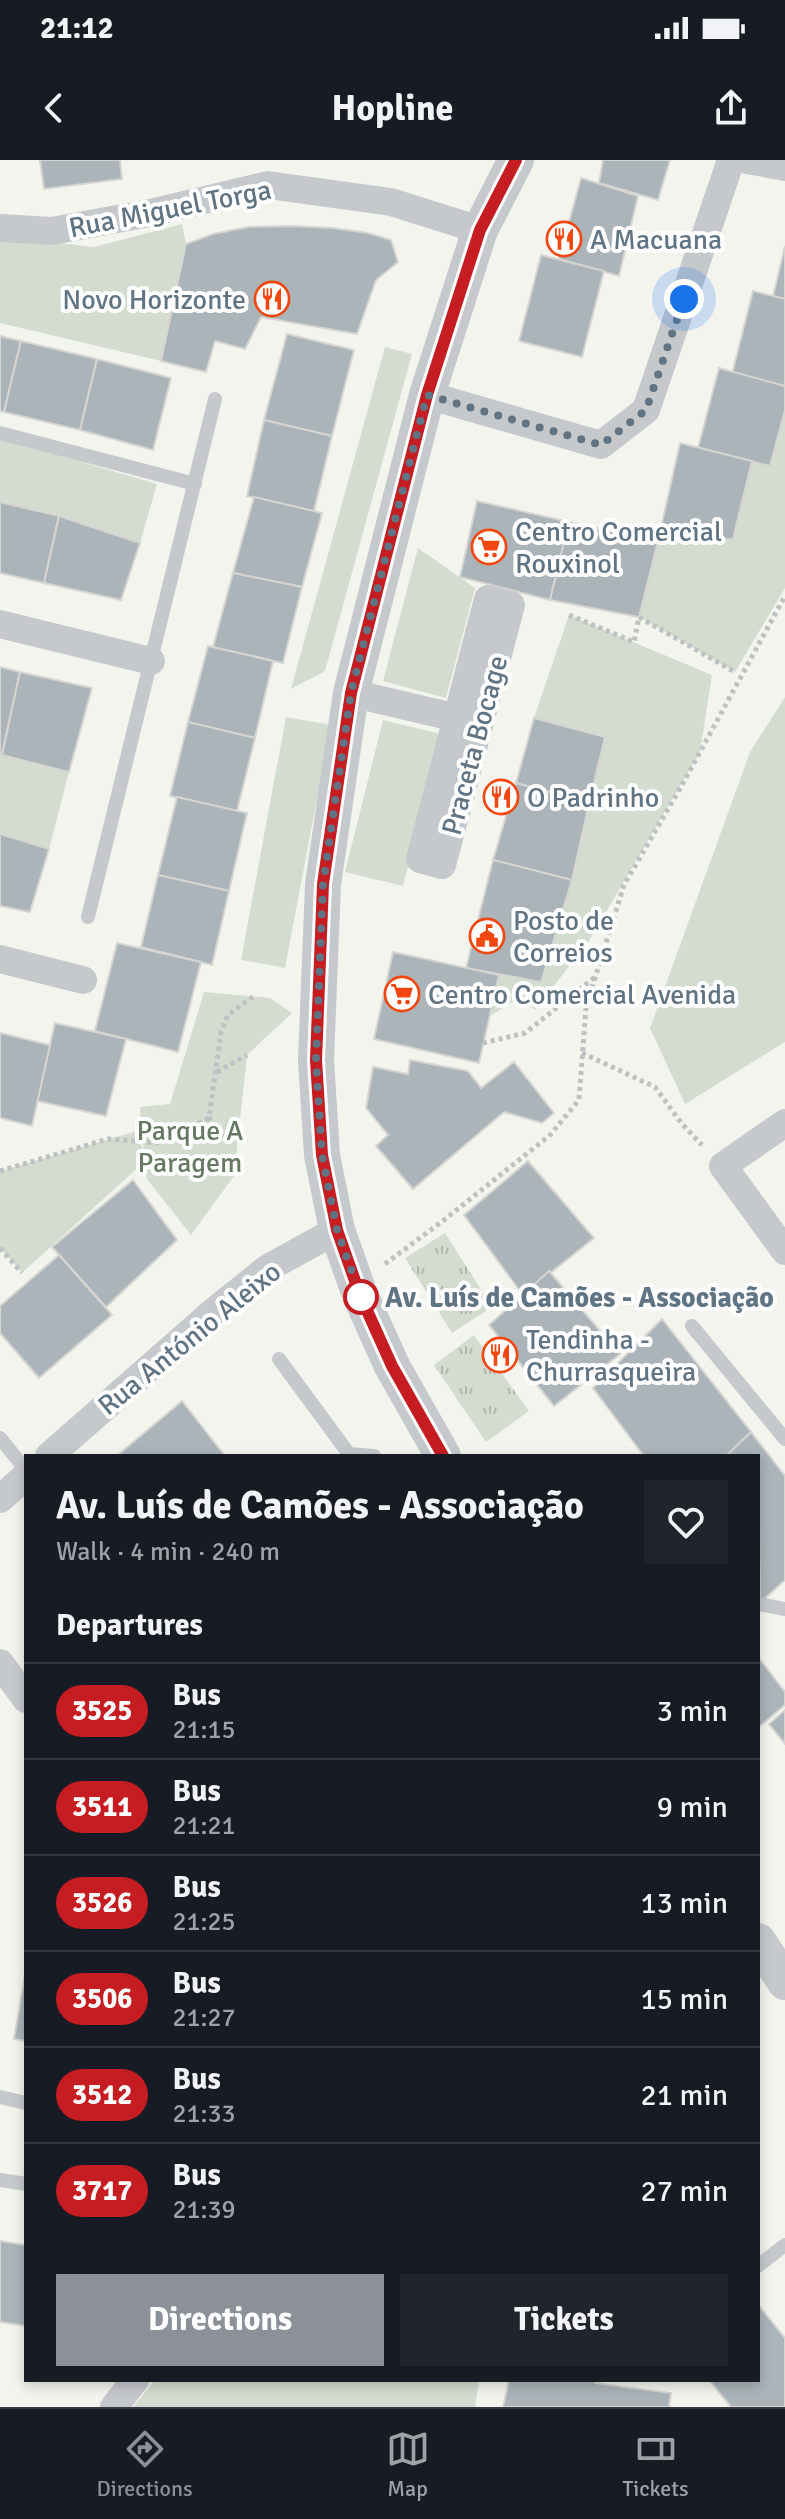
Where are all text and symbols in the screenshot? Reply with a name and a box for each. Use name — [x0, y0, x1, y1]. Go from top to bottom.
text: 21:12 — [40, 10, 114, 47]
icon: back — [32, 86, 76, 130]
text: Hopline — [332, 86, 454, 131]
icon: share — [709, 86, 753, 130]
street label: Rua Miguel Torga — [66, 173, 274, 245]
restaurant icon: A Macuana — [545, 220, 583, 258]
place label: A Macuana — [590, 223, 722, 257]
your location — [664, 279, 704, 319]
restaurant icon: Novo Horizonte — [253, 280, 291, 318]
place label: Novo Horizonte — [62, 283, 246, 317]
place label: Centro Comercial Rouxinol — [515, 515, 722, 581]
supermarket icon: Centro Comercial Rouxinol — [470, 528, 508, 566]
street label: Praceta Bocage — [435, 652, 515, 839]
restaurant icon: O Padrinho — [482, 778, 520, 816]
place label: O Padrinho — [527, 781, 659, 815]
place label: Posto de Correios — [513, 904, 614, 970]
public building icon: Posto de Correios — [468, 917, 506, 955]
supermarket icon: Centro Comercial Avenida — [383, 975, 421, 1013]
place label: Centro Comercial Avenida — [428, 978, 736, 1012]
park label: Parque A Paragem — [137, 1114, 243, 1180]
street label: Rua António Aleixo — [91, 1255, 288, 1423]
marker: Av. Luís de Camões - Associação — [344, 1280, 378, 1314]
place label: Av. Luís de Camões - Associação — [385, 1281, 774, 1315]
place label: Tendinha - Churrasqueira — [526, 1323, 696, 1389]
restaurant icon: Tendinha - Churrasqueira — [481, 1336, 519, 1374]
button: heart — [644, 1480, 728, 1564]
text: Av. Luís de Camões - Associação — [56, 1482, 584, 1529]
text: Walk · 4 min · 240 m — [56, 1536, 280, 1568]
text: Departures — [56, 1607, 203, 1644]
text: Bus — [172, 1677, 221, 1714]
text: 3 min — [657, 1693, 728, 1730]
text: 3525 — [72, 1694, 132, 1728]
text: 21:15 — [172, 1714, 236, 1746]
text: Bus — [172, 1773, 221, 1810]
text: 9 min — [657, 1789, 728, 1826]
text: 3511 — [72, 1790, 132, 1824]
text: 21:21 — [172, 1810, 236, 1842]
text: Bus — [172, 1869, 221, 1906]
text: 13 min — [641, 1885, 728, 1922]
text: 3526 — [72, 1886, 132, 1920]
text: 21:25 — [172, 1906, 236, 1938]
text: Bus — [172, 1965, 221, 2002]
text: 15 min — [641, 1981, 728, 2018]
text: 3506 — [72, 1982, 132, 2016]
text: 21:27 — [172, 2002, 236, 2034]
text: Bus — [172, 2061, 221, 2098]
text: 21 min — [641, 2077, 728, 2114]
text: 3512 — [72, 2078, 132, 2112]
text: 21:33 — [172, 2098, 236, 2130]
text: Bus — [172, 2157, 221, 2194]
text: 27 min — [641, 2173, 728, 2210]
text: 3717 — [72, 2174, 132, 2208]
text: 21:39 — [172, 2194, 236, 2226]
button: Directions — [56, 2274, 384, 2366]
button: Tickets — [400, 2274, 728, 2366]
tab: Directions — [96, 2427, 193, 2502]
tab: Map — [386, 2427, 430, 2502]
tab: Tickets — [622, 2427, 689, 2502]

